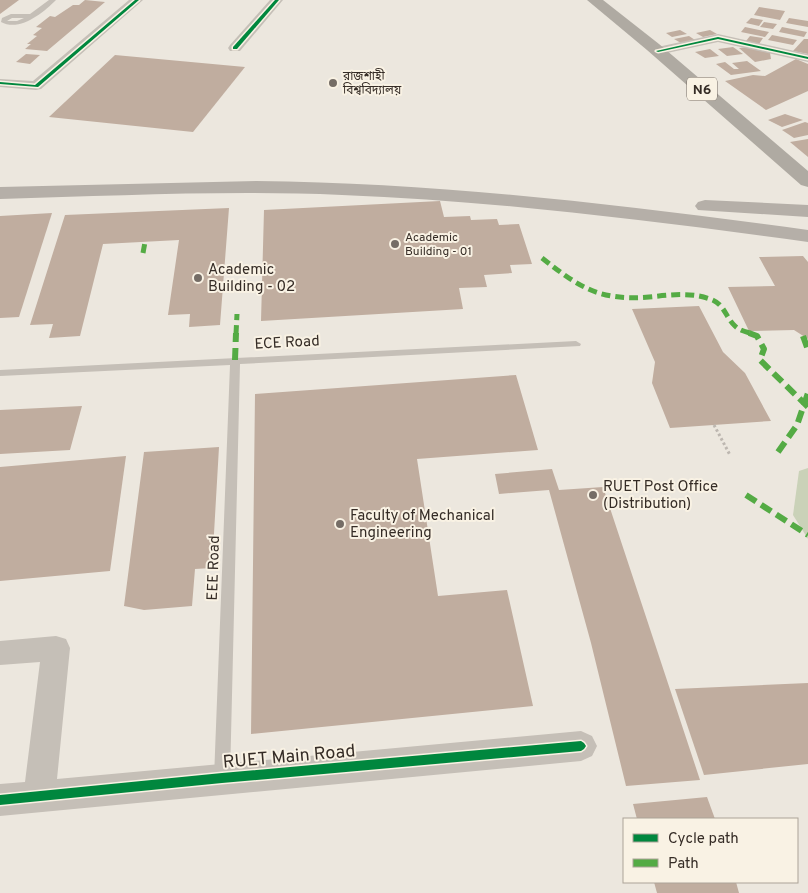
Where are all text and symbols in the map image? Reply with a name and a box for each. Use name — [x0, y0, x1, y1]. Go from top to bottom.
place label: রাজশাহী বিশ্ববিদ্যালয় — [342, 68, 402, 99]
marker: রাজশাহী বিশ্ববিদ্যালয় — [327, 77, 339, 89]
road number: N6 — [687, 78, 717, 100]
place label: Academic Building - 01 — [405, 230, 472, 260]
marker: Academic Building - 01 — [389, 238, 401, 250]
place label: Academic Building - 02 — [208, 261, 295, 297]
marker: Academic Building - 02 — [192, 272, 204, 284]
street label: ECE Road — [254, 332, 320, 355]
place label: RUET Post Office (Distribution) — [603, 478, 718, 514]
marker: RUET Post Office (Distribution) — [587, 489, 599, 501]
place label: Faculty of Mechanical Engineering — [350, 507, 495, 543]
marker: Faculty of Mechanical Engineering — [334, 518, 346, 530]
street label: EEE Road — [204, 535, 225, 601]
street label: RUET Main Road — [222, 740, 356, 775]
legend — [623, 818, 798, 883]
text: Cycle path — [668, 830, 739, 849]
text: Path — [668, 855, 699, 874]

